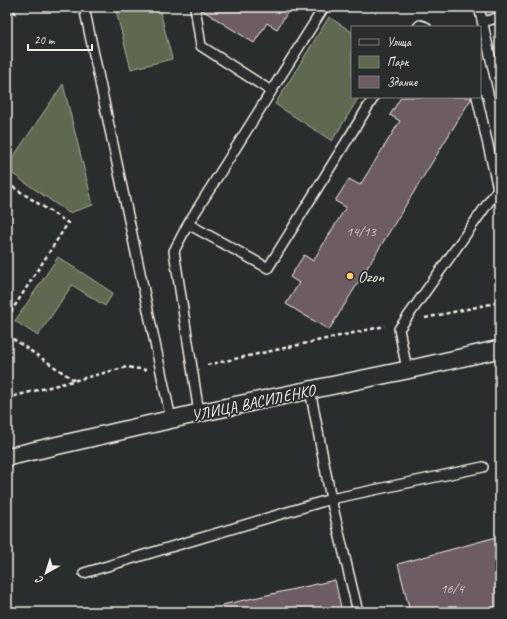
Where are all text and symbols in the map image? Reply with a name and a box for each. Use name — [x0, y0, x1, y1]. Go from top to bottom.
scale bar — [28, 26, 92, 52]
legend — [351, 26, 481, 98]
text: 20 m — [34, 32, 56, 48]
text: Улица — [387, 34, 412, 50]
text: Парк — [387, 54, 410, 70]
text: Здание — [387, 74, 418, 90]
house number: 14/13 — [346, 223, 378, 240]
place label: Ozon — [358, 267, 385, 287]
marker: Ozon — [345, 271, 355, 281]
street label: УЛИЦА ВАСИЛЕНКО — [190, 380, 319, 426]
north arrow — [26, 553, 66, 593]
text: С — [32, 573, 46, 588]
house number: 16/4 — [440, 580, 465, 597]

